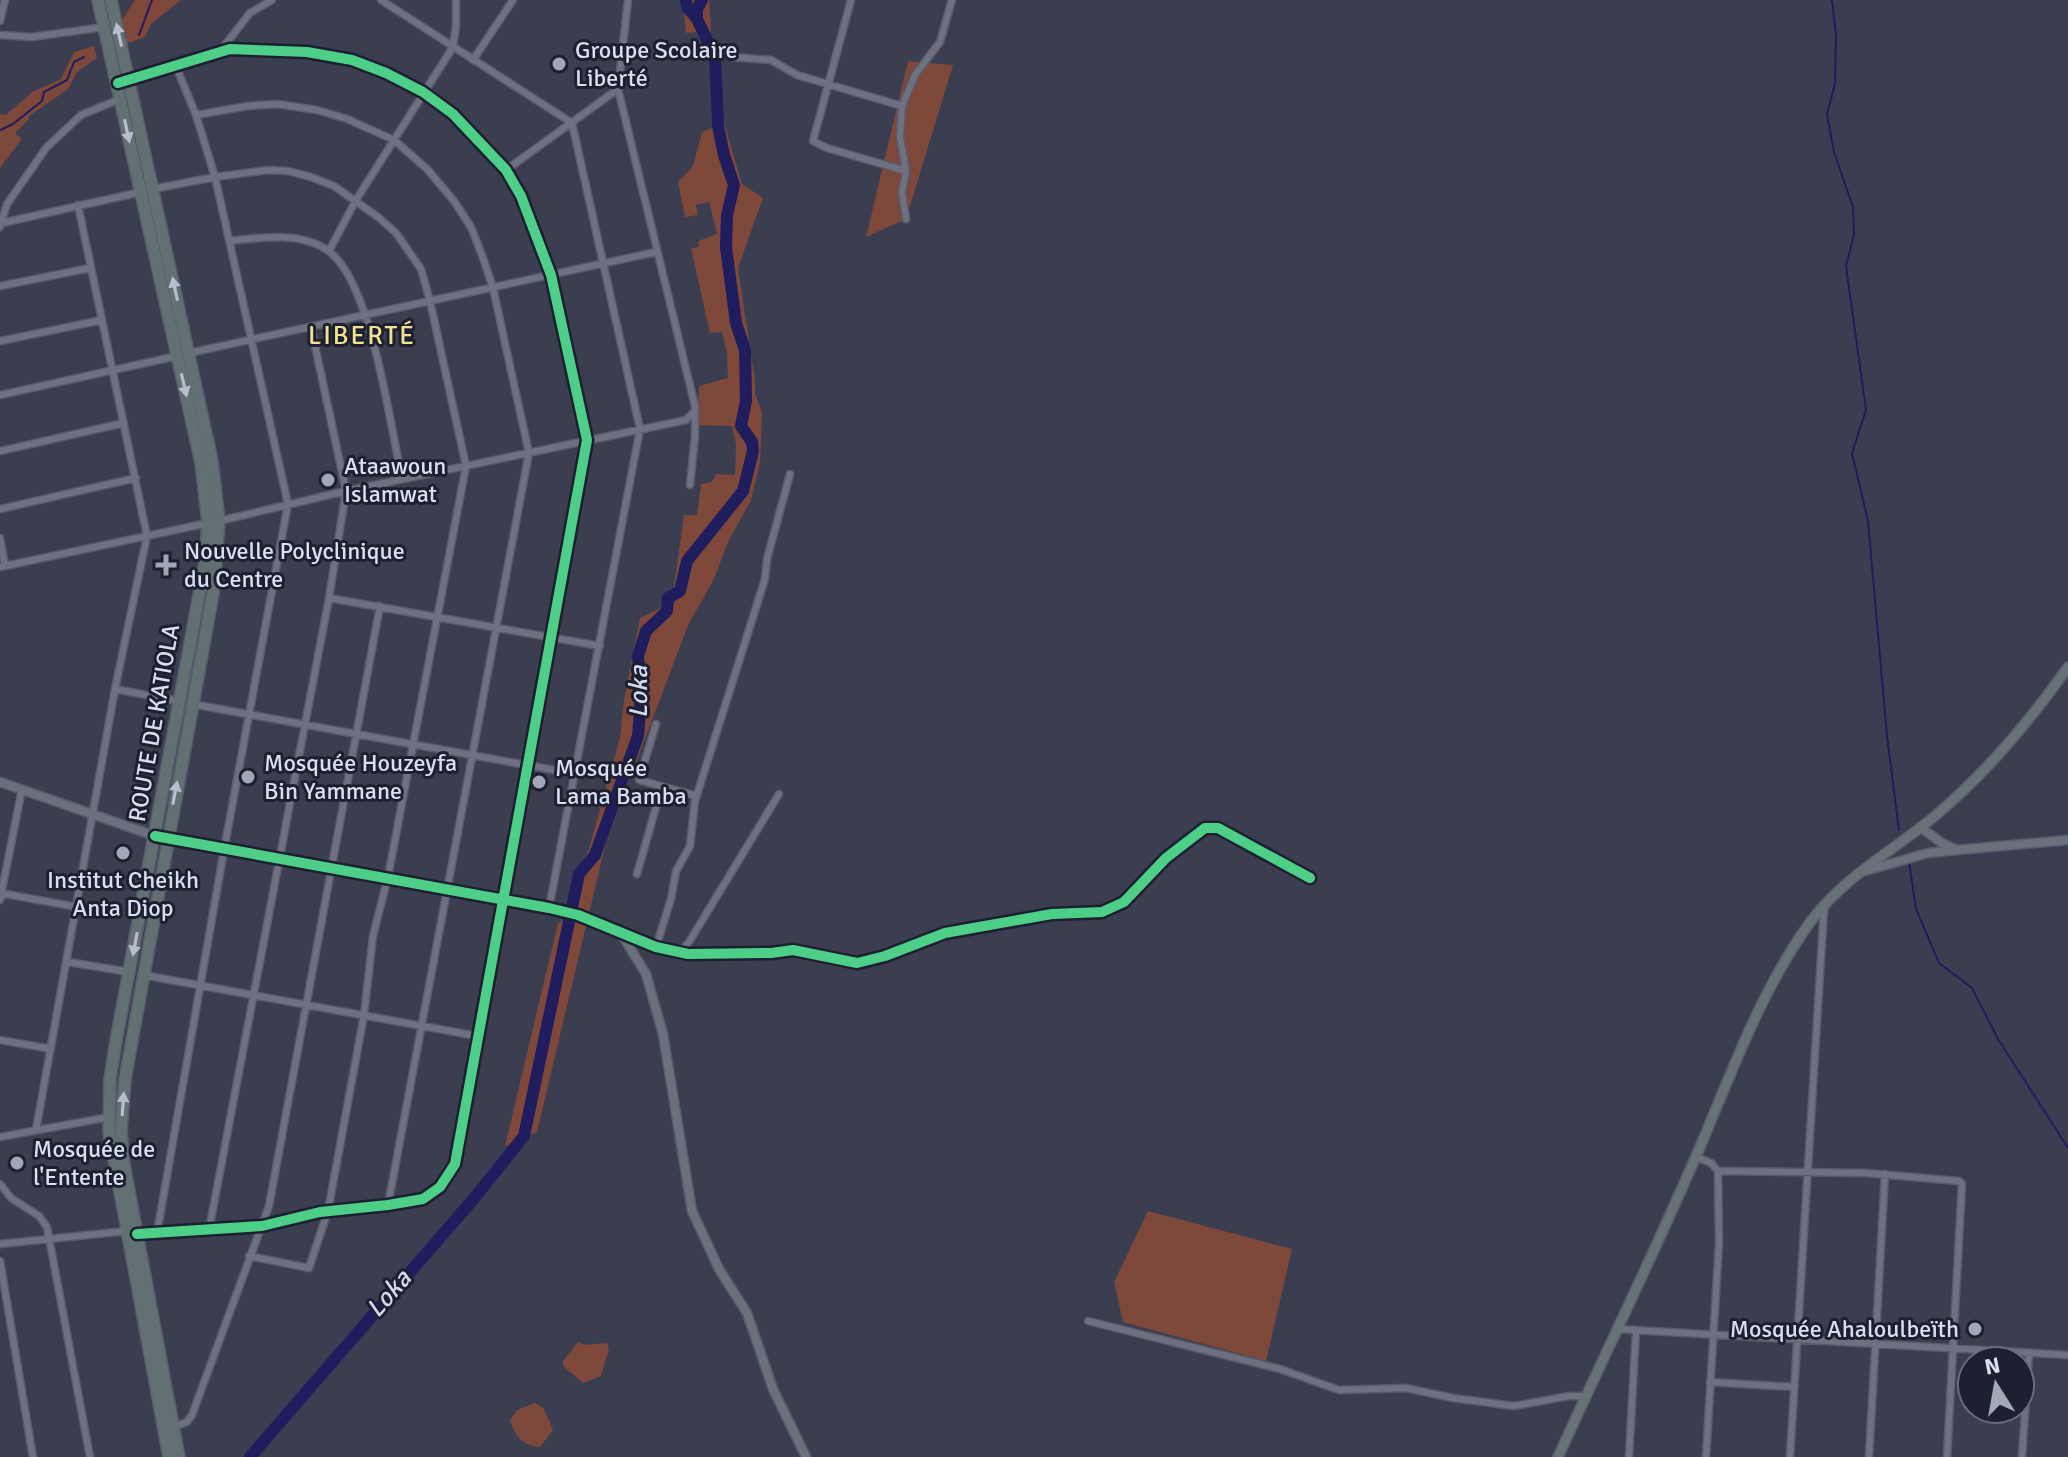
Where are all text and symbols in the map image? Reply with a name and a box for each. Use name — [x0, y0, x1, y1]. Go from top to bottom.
one-way arrow — [112, 23, 125, 48]
place label: Groupe Scolaire Liberté — [575, 35, 738, 93]
marker: Groupe Scolaire Liberté — [550, 55, 568, 73]
one-way arrow — [121, 118, 134, 143]
one-way arrow — [168, 276, 181, 301]
district label: LIBERTÉ — [308, 320, 416, 352]
one-way arrow — [178, 372, 191, 397]
place label: Ataawoun Islamwat — [344, 451, 446, 509]
marker: Ataawoun Islamwat — [319, 471, 337, 489]
place label: Nouvelle Polyclinique du Centre — [184, 536, 405, 594]
marker: Nouvelle Polyclinique du Centre — [155, 554, 177, 576]
street label: ROUTE DE KATIOLA — [122, 622, 186, 824]
water label: Loka — [623, 665, 655, 718]
place label: Mosquée Houzeyfa Bin Yammane — [264, 748, 457, 806]
place label: Mosquée Lama Bamba — [555, 753, 687, 811]
marker: Mosquée Houzeyfa Bin Yammane — [239, 768, 257, 786]
marker: Mosquée Lama Bamba — [530, 773, 548, 791]
one-way arrow — [170, 780, 182, 805]
marker: Institut Cheikh Anta Diop — [114, 844, 132, 862]
place label: Institut Cheikh Anta Diop — [47, 865, 199, 923]
one-way arrow — [128, 931, 140, 956]
one-way arrow — [117, 1091, 130, 1116]
place label: Mosquée de l'Entente — [33, 1134, 155, 1192]
marker: Mosquée de l'Entente — [8, 1154, 26, 1172]
water label: Loka — [360, 1263, 419, 1324]
place label: Mosquée Ahaloulbeïth — [1730, 1314, 1959, 1344]
marker: Mosquée Ahaloulbeïth — [1966, 1320, 1984, 1338]
north arrow — [1956, 1345, 2036, 1425]
text: N — [1982, 1351, 2002, 1381]

